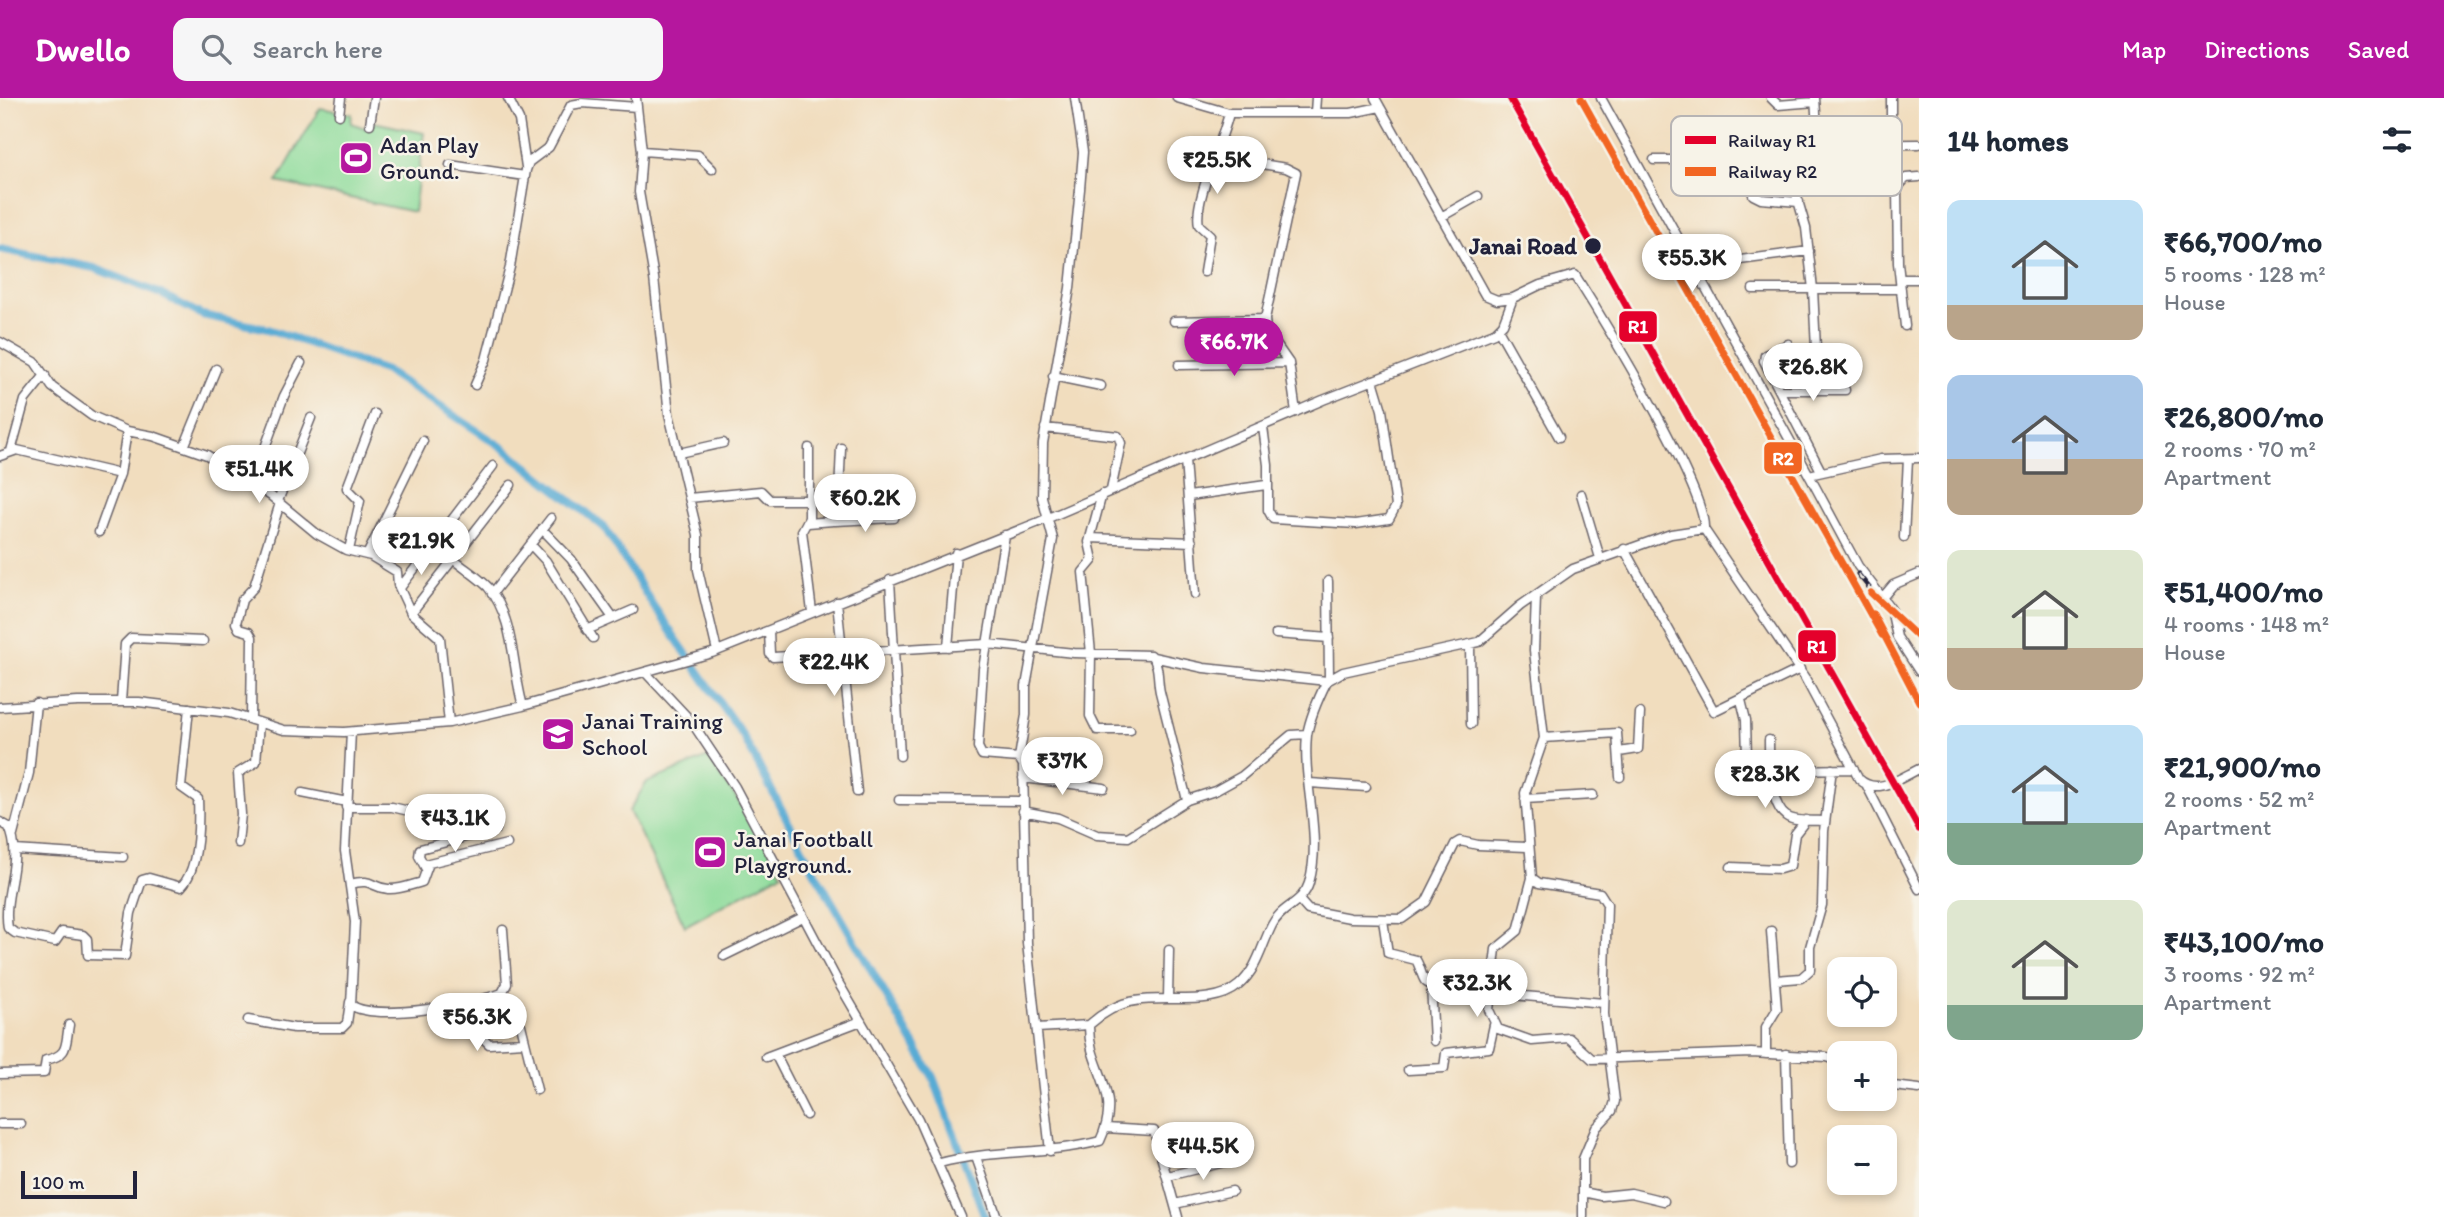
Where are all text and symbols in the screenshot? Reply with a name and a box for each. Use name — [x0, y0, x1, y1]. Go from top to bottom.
search box — [173, 18, 663, 81]
text: Dwello — [35, 30, 131, 69]
icon: search — [197, 30, 235, 68]
text: Search here — [253, 33, 383, 65]
text: Map — [2122, 35, 2166, 64]
text: Directions — [2204, 35, 2310, 64]
text: Saved — [2348, 35, 2409, 64]
legend — [1671, 116, 1902, 196]
icon: filters — [2378, 121, 2416, 159]
text: 14 homes — [1947, 122, 2069, 159]
text: Railway R1 — [1728, 129, 1816, 152]
place label: Adan Play Ground. — [380, 131, 479, 185]
pin: ₹25.5K — [1160, 136, 1274, 196]
sports icon: Adan Play Ground. — [337, 139, 375, 177]
text: ₹25.5K — [1183, 145, 1251, 173]
text: Railway R2 — [1728, 160, 1817, 183]
text: ₹66,700/mo — [2164, 223, 2322, 260]
icon: home — [2003, 228, 2087, 312]
place label: Janai Road — [1468, 232, 1577, 260]
pin: ₹55.3K — [1635, 234, 1749, 294]
marker: Janai Road — [1583, 236, 1603, 256]
text: ₹55.3K — [1658, 243, 1726, 271]
text: 5 rooms · 128 m² — [2164, 260, 2326, 288]
text: House — [2164, 288, 2226, 316]
line badge: R1 — [1618, 310, 1658, 343]
text: R1 — [1628, 315, 1648, 338]
pin: ₹66.7K — [1177, 318, 1291, 378]
text: ₹66.7K — [1200, 327, 1268, 355]
pin: ₹26.8K — [1756, 344, 1870, 403]
text: ₹26.8K — [1779, 352, 1847, 380]
text: ₹26,800/mo — [2164, 398, 2324, 435]
icon: home — [2003, 403, 2087, 487]
text: 2 rooms · 70 m² — [2164, 435, 2316, 463]
line badge: R2 — [1763, 441, 1803, 475]
pin: ₹51.4K — [202, 446, 316, 505]
text: R2 — [1772, 447, 1794, 470]
text: ₹51.4K — [225, 454, 293, 482]
text: Apartment — [2164, 463, 2271, 491]
pin: ₹60.2K — [808, 474, 922, 534]
text: ₹60.2K — [830, 483, 900, 511]
pin: ₹21.9K — [364, 518, 478, 577]
text: ₹21.9K — [388, 526, 454, 554]
text: ₹51,400/mo — [2164, 573, 2323, 610]
icon: home — [2003, 578, 2087, 662]
text: 4 rooms · 148 m² — [2164, 610, 2329, 638]
line badge: R1 — [1797, 629, 1837, 663]
text: R1 — [1807, 635, 1827, 658]
pin: ₹22.4K — [777, 638, 891, 698]
text: House — [2164, 638, 2226, 666]
text: ₹22.4K — [799, 647, 869, 675]
place label: Janai Training School — [582, 707, 723, 761]
school or university icon: Janai Training School — [539, 715, 577, 753]
pin: ₹37K — [1021, 738, 1103, 797]
text: ₹37K — [1037, 746, 1087, 774]
text: ₹21,900/mo — [2164, 748, 2321, 785]
pin: ₹28.3K — [1708, 750, 1822, 810]
icon: home — [2003, 753, 2087, 837]
text: ₹28.3K — [1731, 759, 1799, 787]
text: 2 rooms · 52 m² — [2164, 785, 2314, 813]
pin: ₹43.1K — [398, 794, 512, 854]
text: ₹43.1K — [421, 803, 489, 831]
text: Apartment — [2164, 813, 2271, 841]
place label: Janai Football Playground. — [734, 825, 873, 879]
sports icon: Janai Football Playground. — [691, 833, 729, 871]
text: ₹43,100/mo — [2164, 923, 2324, 960]
icon: home — [2003, 928, 2087, 1012]
map controls — [1827, 957, 1897, 1195]
button: locate — [1827, 957, 1897, 1027]
pin: ₹32.3K — [1420, 960, 1534, 1019]
text: 3 rooms · 92 m² — [2164, 960, 2315, 988]
text: ₹32.3K — [1443, 968, 1511, 996]
text: Apartment — [2164, 988, 2271, 1016]
pin: ₹56.3K — [420, 993, 534, 1053]
text: ₹56.3K — [443, 1002, 511, 1030]
button: + — [1827, 1041, 1897, 1111]
pin: ₹44.5K — [1146, 1122, 1260, 1182]
button: − — [1827, 1125, 1897, 1195]
text: ₹44.5K — [1167, 1131, 1239, 1159]
scale bar — [21, 1168, 136, 1200]
text: 100 m — [32, 1171, 84, 1194]

